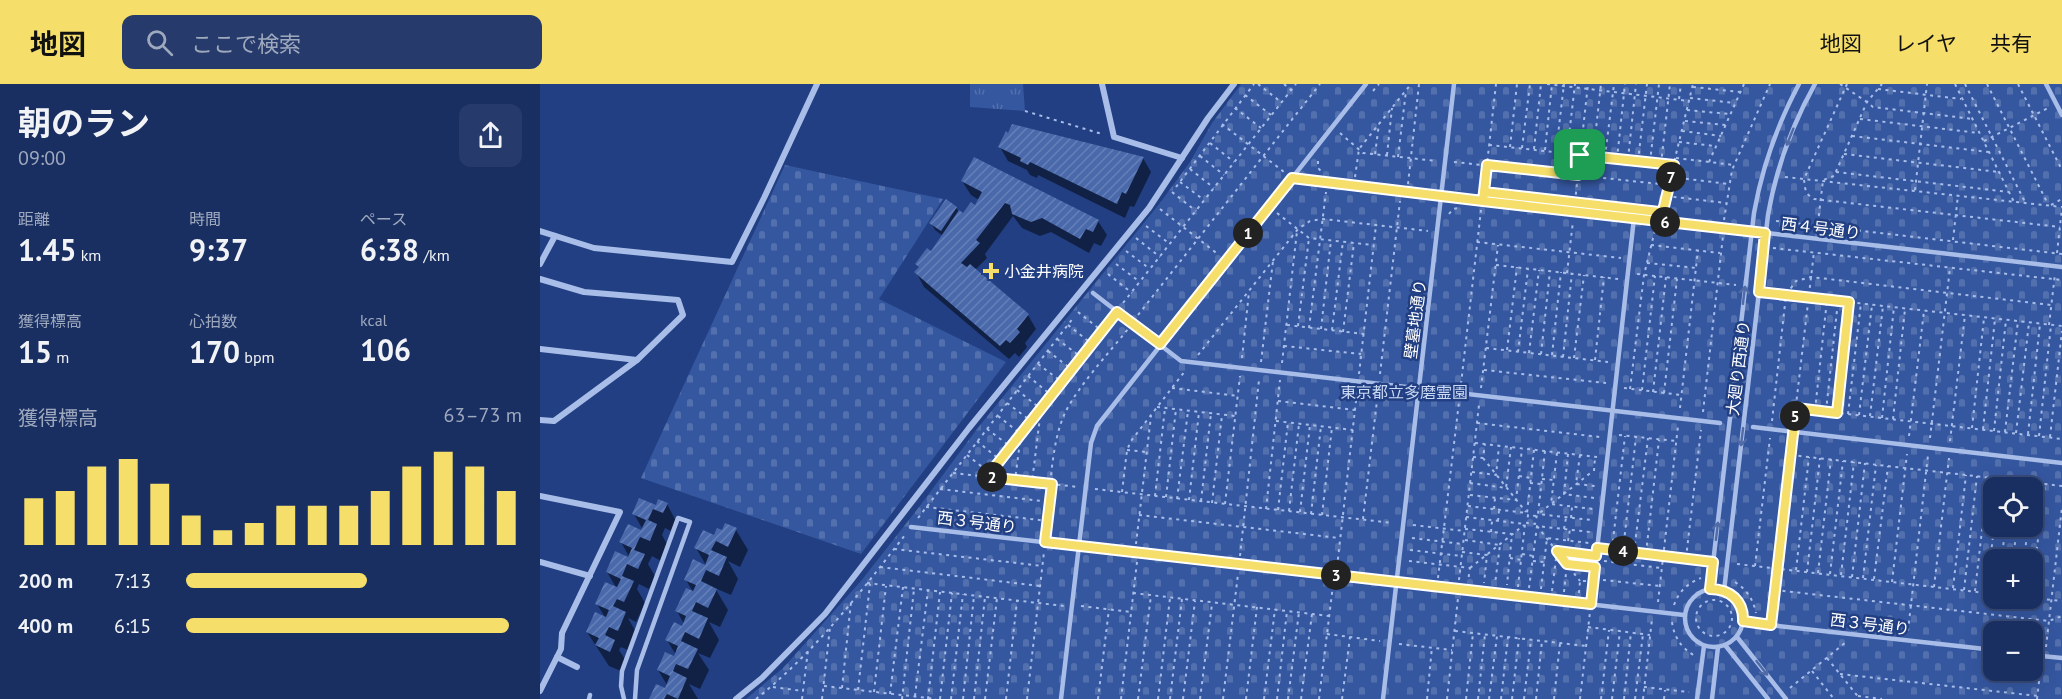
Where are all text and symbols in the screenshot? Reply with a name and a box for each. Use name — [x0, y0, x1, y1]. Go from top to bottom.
search box — [122, 15, 542, 69]
text: 地図 — [30, 25, 86, 62]
icon: search — [143, 26, 176, 59]
text: ここで検索 — [191, 30, 301, 58]
text: 地図 — [1820, 30, 1862, 57]
text: レイヤ — [1895, 30, 1957, 57]
text: 共有 — [1990, 30, 2032, 57]
text: 朝のラン — [18, 101, 150, 144]
button: share — [459, 104, 522, 167]
one-way arrow — [1784, 127, 1795, 145]
pin — [1554, 129, 1605, 180]
icon: arrive — [1563, 138, 1596, 171]
text: 09:00 — [18, 145, 66, 171]
pin: 7 — [1656, 162, 1686, 192]
text: 7 — [1666, 167, 1676, 187]
pin: 6 — [1650, 207, 1680, 237]
text: 距離 — [18, 209, 50, 229]
text: 時間 — [189, 209, 221, 229]
text: ペース — [360, 209, 407, 229]
text: 6 — [1660, 212, 1670, 232]
street label: 西４号通り — [1780, 213, 1862, 243]
pin: 1 — [1233, 218, 1263, 248]
text: 1 — [1243, 223, 1253, 243]
text: 1.45 — [18, 230, 76, 269]
text: 9:37 — [189, 230, 248, 269]
text: 6:38 — [360, 230, 419, 269]
text: km — [76, 245, 101, 265]
text: /km — [419, 245, 450, 265]
place label: 小金井病院 — [1004, 261, 1084, 281]
marker: 小金井病院 — [982, 262, 1000, 280]
street label: 壁墓地通り — [1400, 278, 1430, 360]
one-way arrow — [1739, 286, 1750, 306]
text: kcal — [360, 310, 387, 330]
text: 獲得標高 — [18, 311, 82, 331]
text: 心拍数 — [189, 311, 237, 331]
street label: 大廻り西通り — [1722, 319, 1754, 417]
text: 106 — [360, 330, 411, 369]
text: 15 — [18, 332, 52, 371]
text: 170 — [189, 332, 240, 371]
text: m — [52, 347, 69, 367]
text: bpm — [240, 347, 275, 367]
park label: 東京都立多磨霊園 — [1340, 382, 1468, 402]
pin: 5 — [1780, 401, 1810, 431]
text: 63–73 m — [444, 402, 522, 428]
text: 獲得標高 — [18, 405, 98, 431]
text: 5 — [1790, 406, 1800, 426]
one-way arrow — [1736, 427, 1747, 447]
pin: 2 — [977, 462, 1007, 492]
text: 2 — [987, 467, 997, 487]
map controls — [1983, 477, 2043, 681]
button: locate — [1983, 477, 2043, 537]
street label: 西３号通り — [936, 507, 1018, 537]
one-way arrow — [1712, 521, 1723, 541]
pin: 4 — [1608, 536, 1638, 566]
text: 4 — [1618, 541, 1628, 561]
button: + — [1983, 549, 2043, 609]
pin: 3 — [1321, 560, 1351, 590]
text: 3 — [1331, 565, 1341, 585]
text: 200 m — [18, 568, 73, 594]
text: 7:13 — [114, 568, 151, 594]
street label: 西３号通り — [1829, 609, 1911, 639]
text: 400 m — [18, 613, 73, 639]
text: 6:15 — [114, 613, 151, 639]
button: − — [1983, 621, 2043, 681]
one-way arrow — [1755, 660, 1768, 676]

